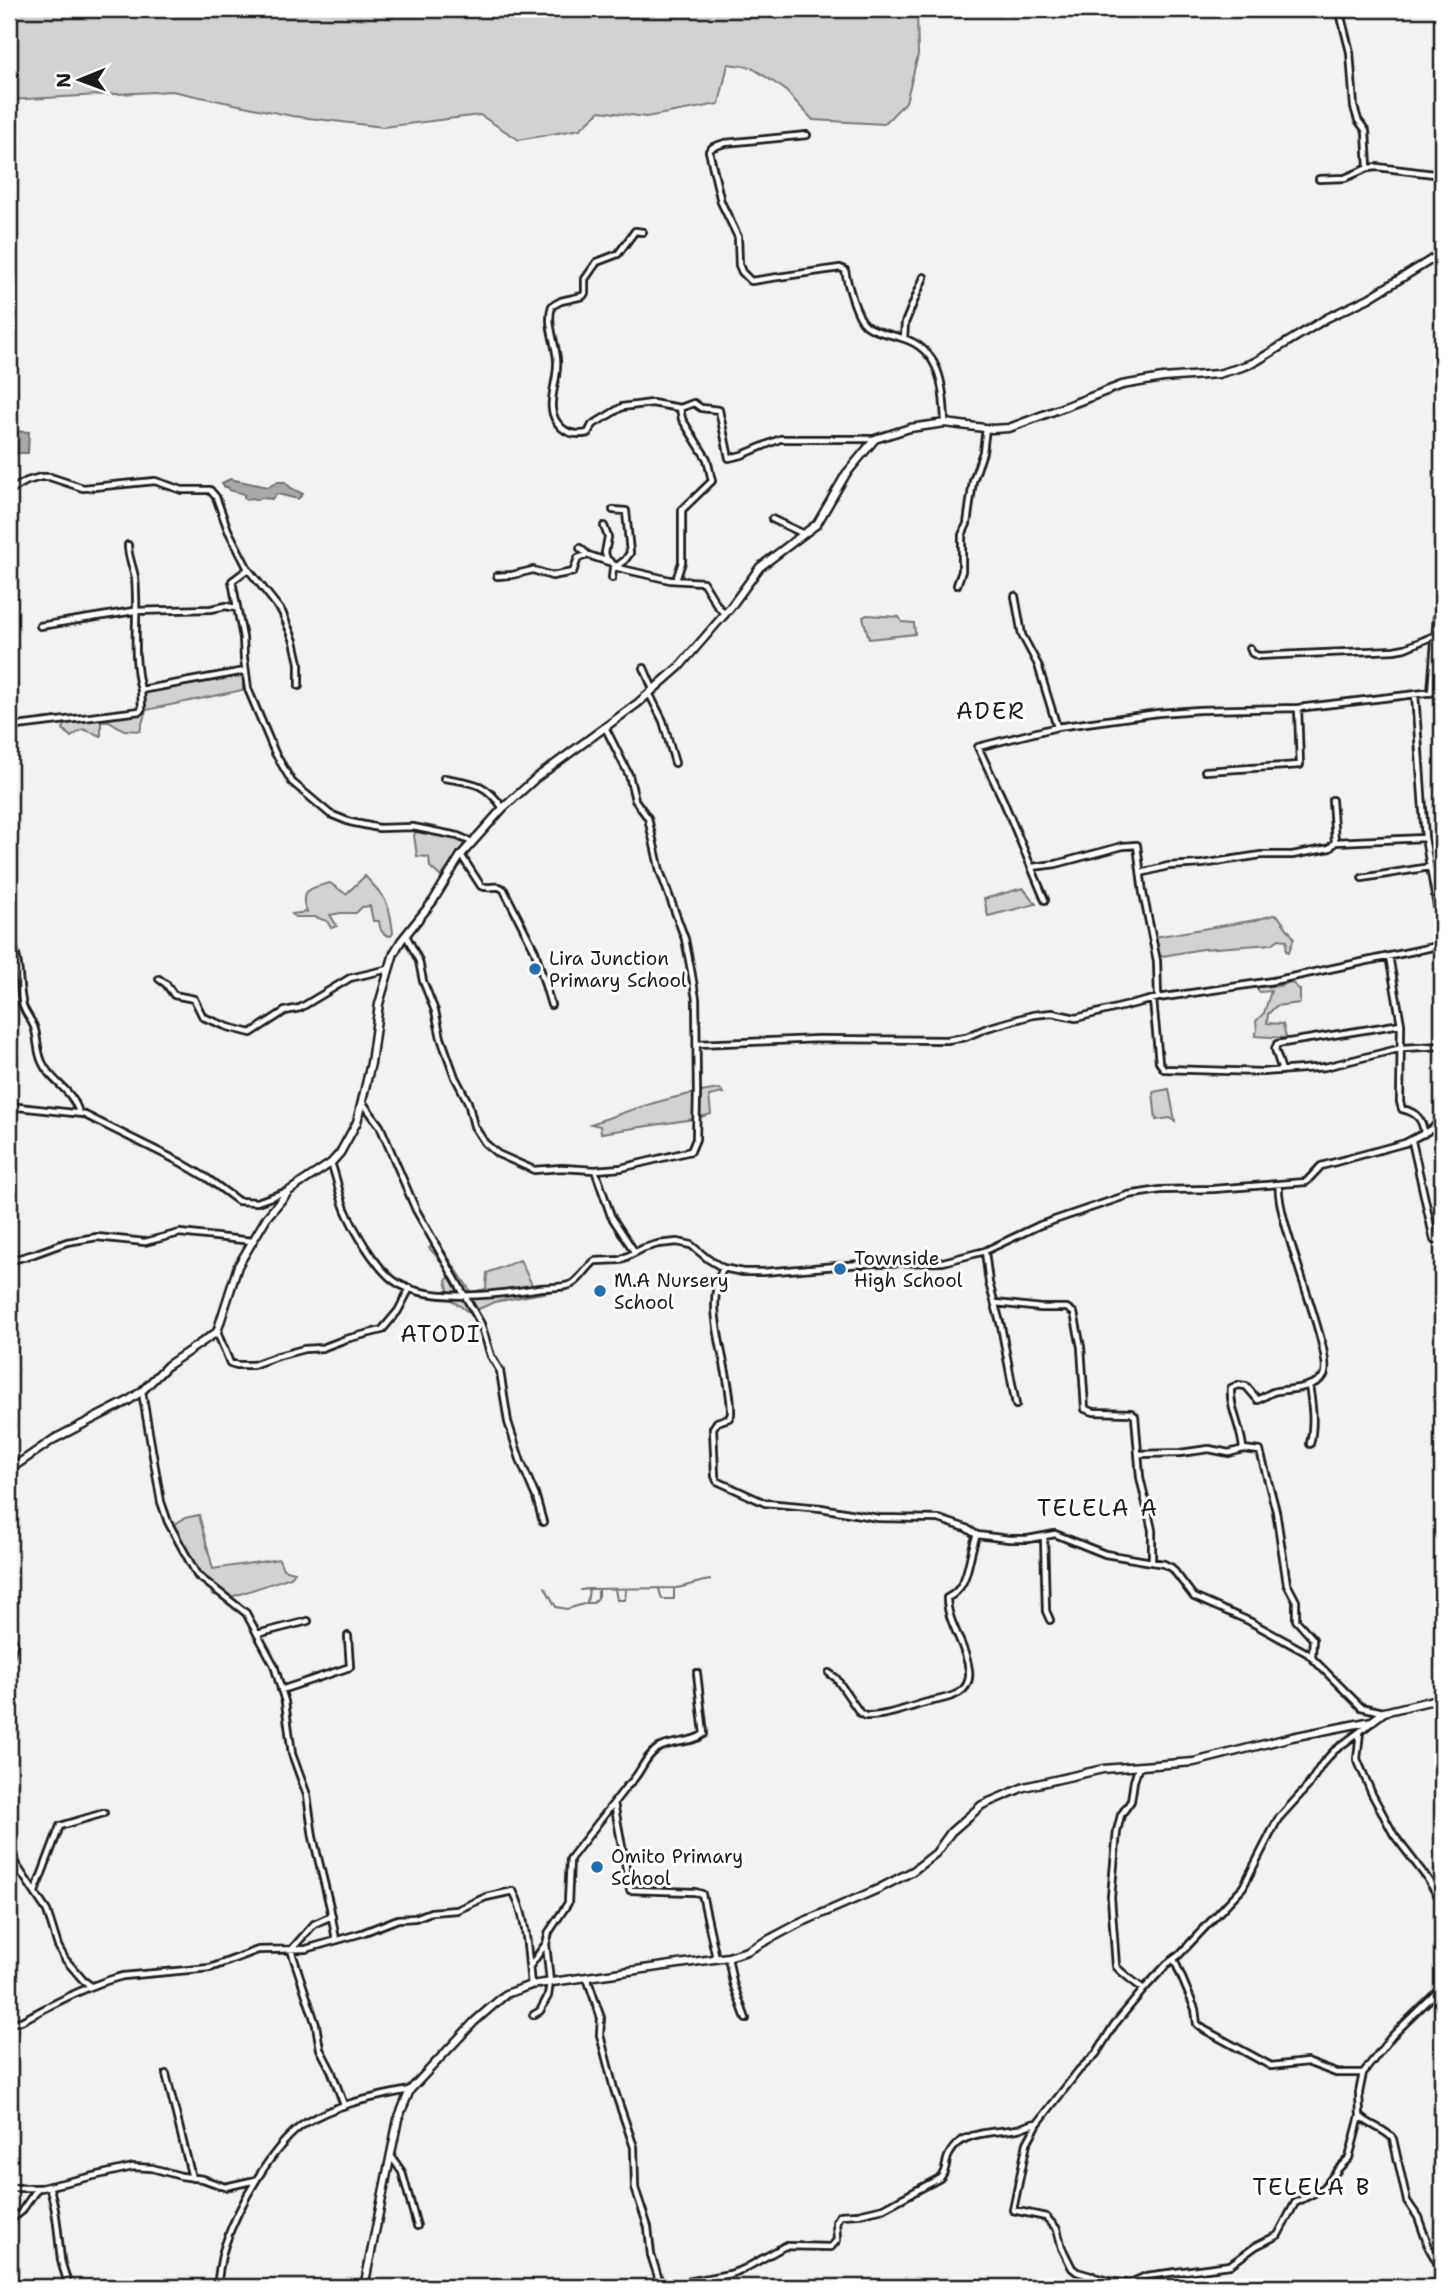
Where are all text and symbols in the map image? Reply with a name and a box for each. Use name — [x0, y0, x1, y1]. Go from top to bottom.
north arrow — [46, 46, 116, 116]
text: N — [51, 73, 76, 88]
district label: ADER — [956, 696, 1026, 726]
place label: Lira Junction Primary School — [549, 946, 687, 993]
marker: Lira Junction Primary School — [527, 961, 543, 977]
place label: Townside High School — [854, 1246, 963, 1293]
marker: Townside High School — [832, 1261, 848, 1277]
place label: M.A Nursery School — [614, 1268, 729, 1315]
marker: M.A Nursery School — [592, 1283, 608, 1299]
district label: ATODI — [400, 1319, 482, 1349]
district label: TELELA A — [1037, 1493, 1159, 1523]
place label: Omito Primary School — [611, 1844, 743, 1891]
marker: Omito Primary School — [589, 1859, 605, 1875]
district label: TELELA B — [1253, 2172, 1371, 2202]

